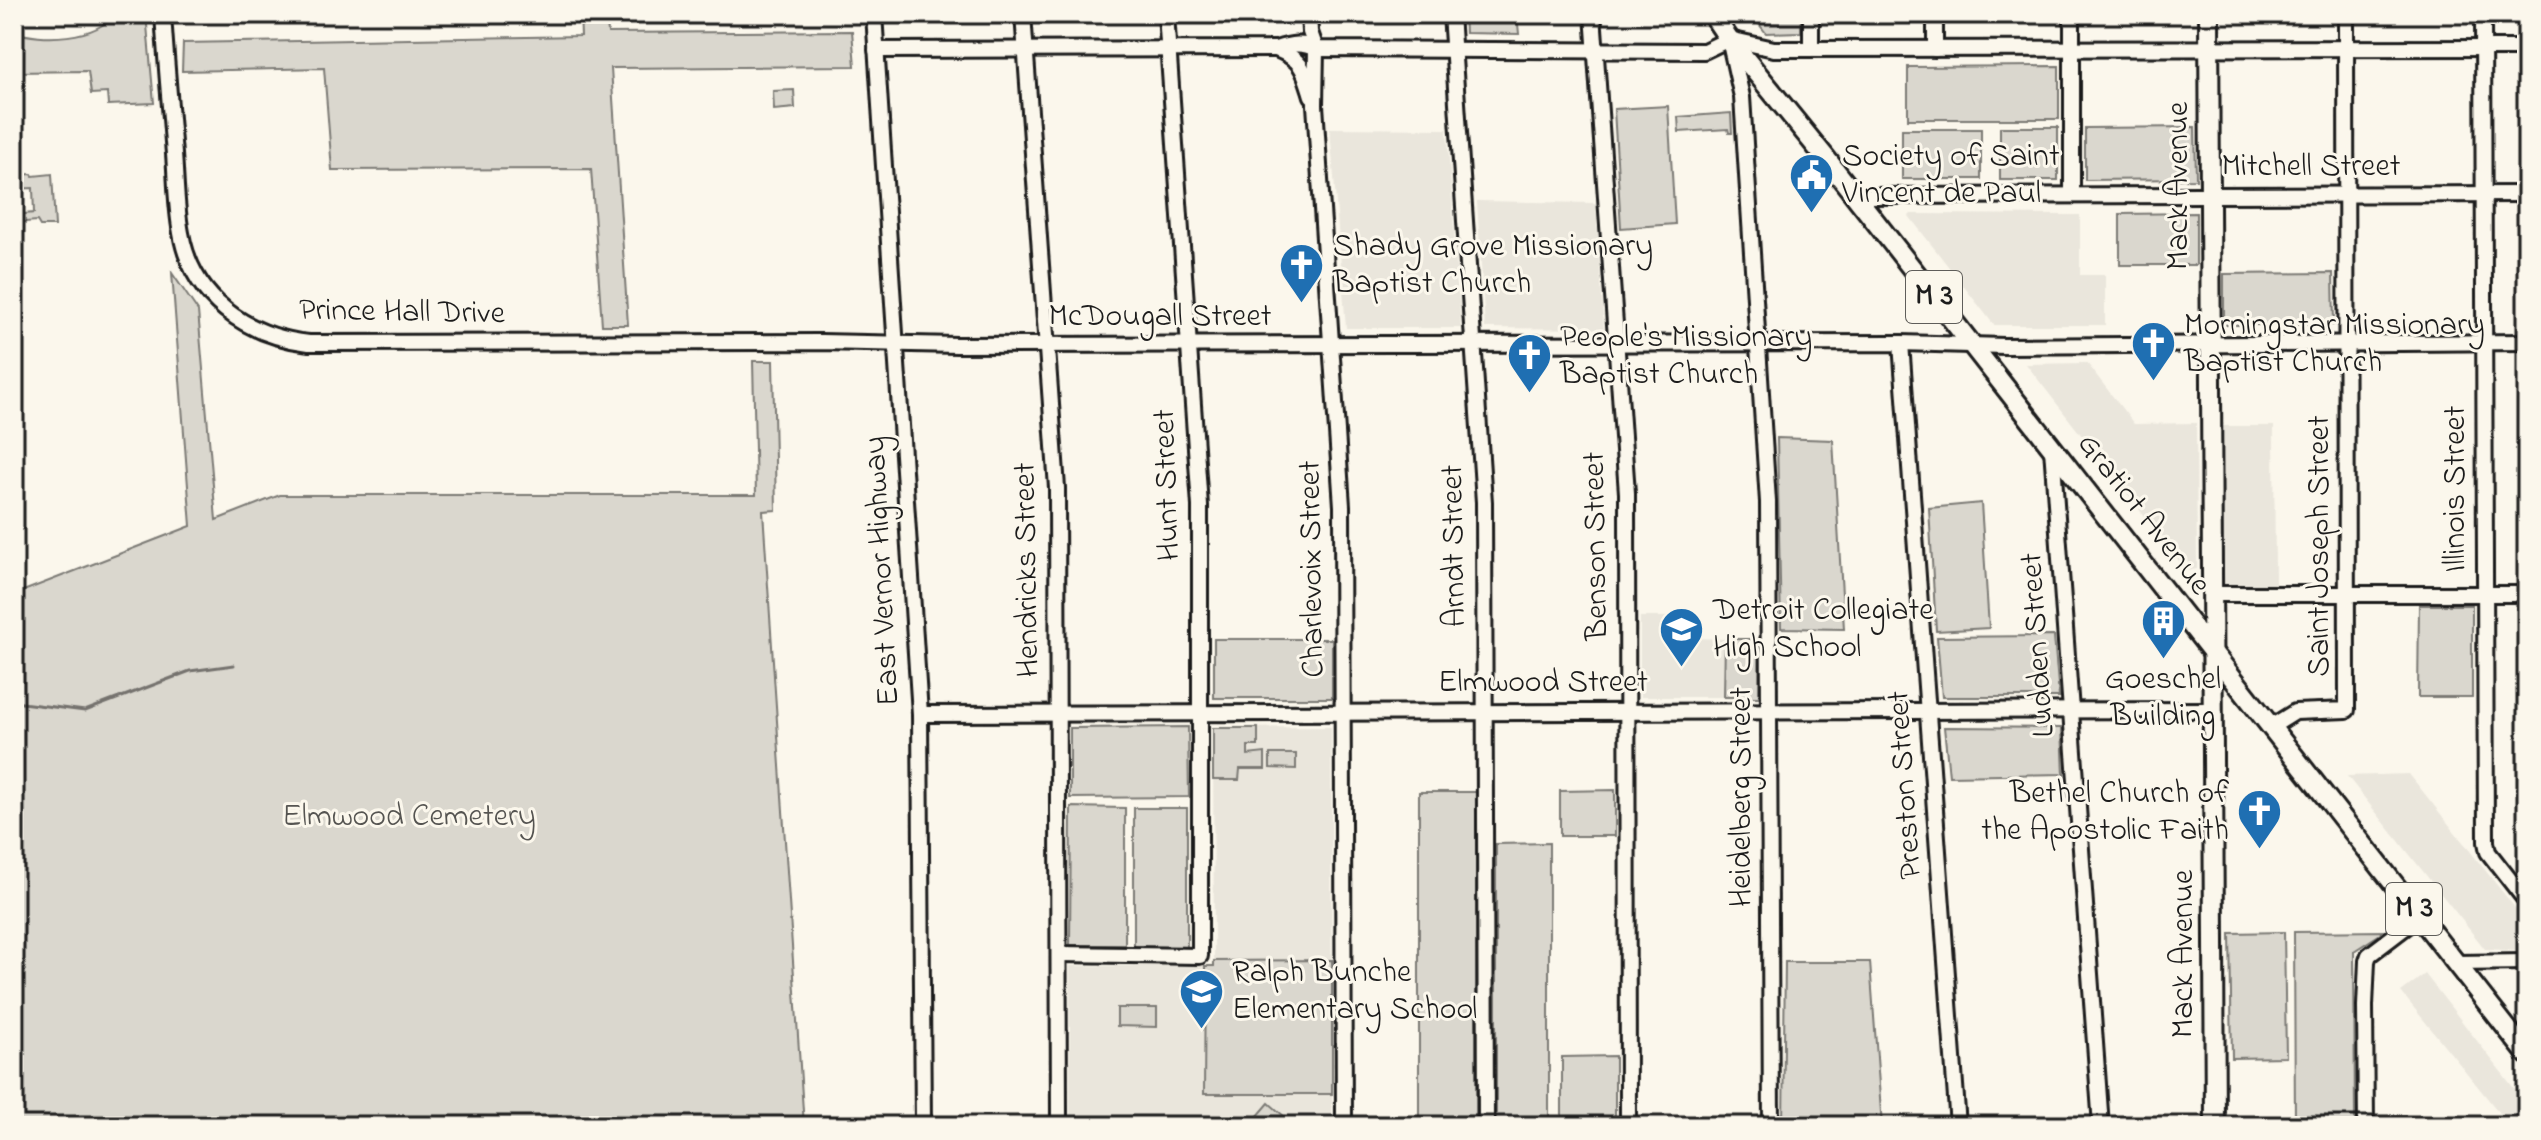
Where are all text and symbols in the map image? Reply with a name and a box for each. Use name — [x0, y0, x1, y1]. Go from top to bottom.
street label: Mack Avenue — [2156, 101, 2203, 270]
place label: Society of Saint Vincent de Paul — [1841, 134, 2060, 218]
street label: Mitchell Street — [2221, 144, 2401, 191]
public building icon: Society of Saint Vincent de Paul — [1787, 151, 1835, 214]
place label: Shady Grove Missionary Baptist Church — [1332, 224, 1653, 308]
church icon: Shady Grove Missionary Baptist Church — [1278, 241, 1326, 304]
road number: M 3 — [1906, 271, 1962, 323]
street label: Prince Hall Drive — [299, 288, 506, 338]
street label: McDougall Street — [1048, 294, 1272, 341]
place label: Morningstar Missionary Baptist Church — [2183, 303, 2485, 387]
place label: People's Missionary Baptist Church — [1559, 315, 1812, 399]
church icon: Morningstar Missionary Baptist Church — [2129, 320, 2177, 383]
church icon: People's Missionary Baptist Church — [1505, 332, 1553, 395]
street label: Illinois Street — [2433, 405, 2480, 573]
street label: Hunt Street — [1142, 408, 1194, 562]
street label: Saint Joseph Street — [2297, 415, 2344, 677]
street label: Gratiot Avenue — [2064, 424, 2222, 607]
street label: East Vernor Highway — [852, 435, 914, 707]
street label: Benson Street — [1572, 451, 1622, 642]
street label: Charlevoix Street — [1288, 460, 1338, 678]
street label: Hendricks Street — [1003, 462, 1053, 678]
street label: Arndt Street — [1430, 464, 1480, 628]
street label: Ludden Street — [2009, 551, 2069, 739]
place label: Detroit Collegiate High School — [1712, 588, 1934, 672]
building icon: Goeschel Building — [2139, 597, 2187, 660]
school or university icon: Detroit Collegiate High School — [1658, 605, 1706, 668]
place label: Goeschel Building — [2105, 657, 2221, 741]
street label: Elmwood Street — [1438, 660, 1648, 707]
street label: Heidelberg Street — [1719, 686, 1766, 907]
street label: Preston Street — [1876, 689, 1936, 881]
place label: Bethel Church of the Apostolic Faith — [1981, 771, 2229, 855]
church icon: Bethel Church of the Apostolic Faith — [2236, 788, 2284, 851]
park label: Elmwood Cemetery — [282, 794, 536, 841]
street label: Mack Avenue — [2161, 869, 2208, 1038]
road number: M 3 — [2386, 883, 2442, 935]
place label: Ralph Bunche Elementary School — [1232, 950, 1477, 1034]
school or university icon: Ralph Bunche Elementary School — [1177, 967, 1225, 1030]

